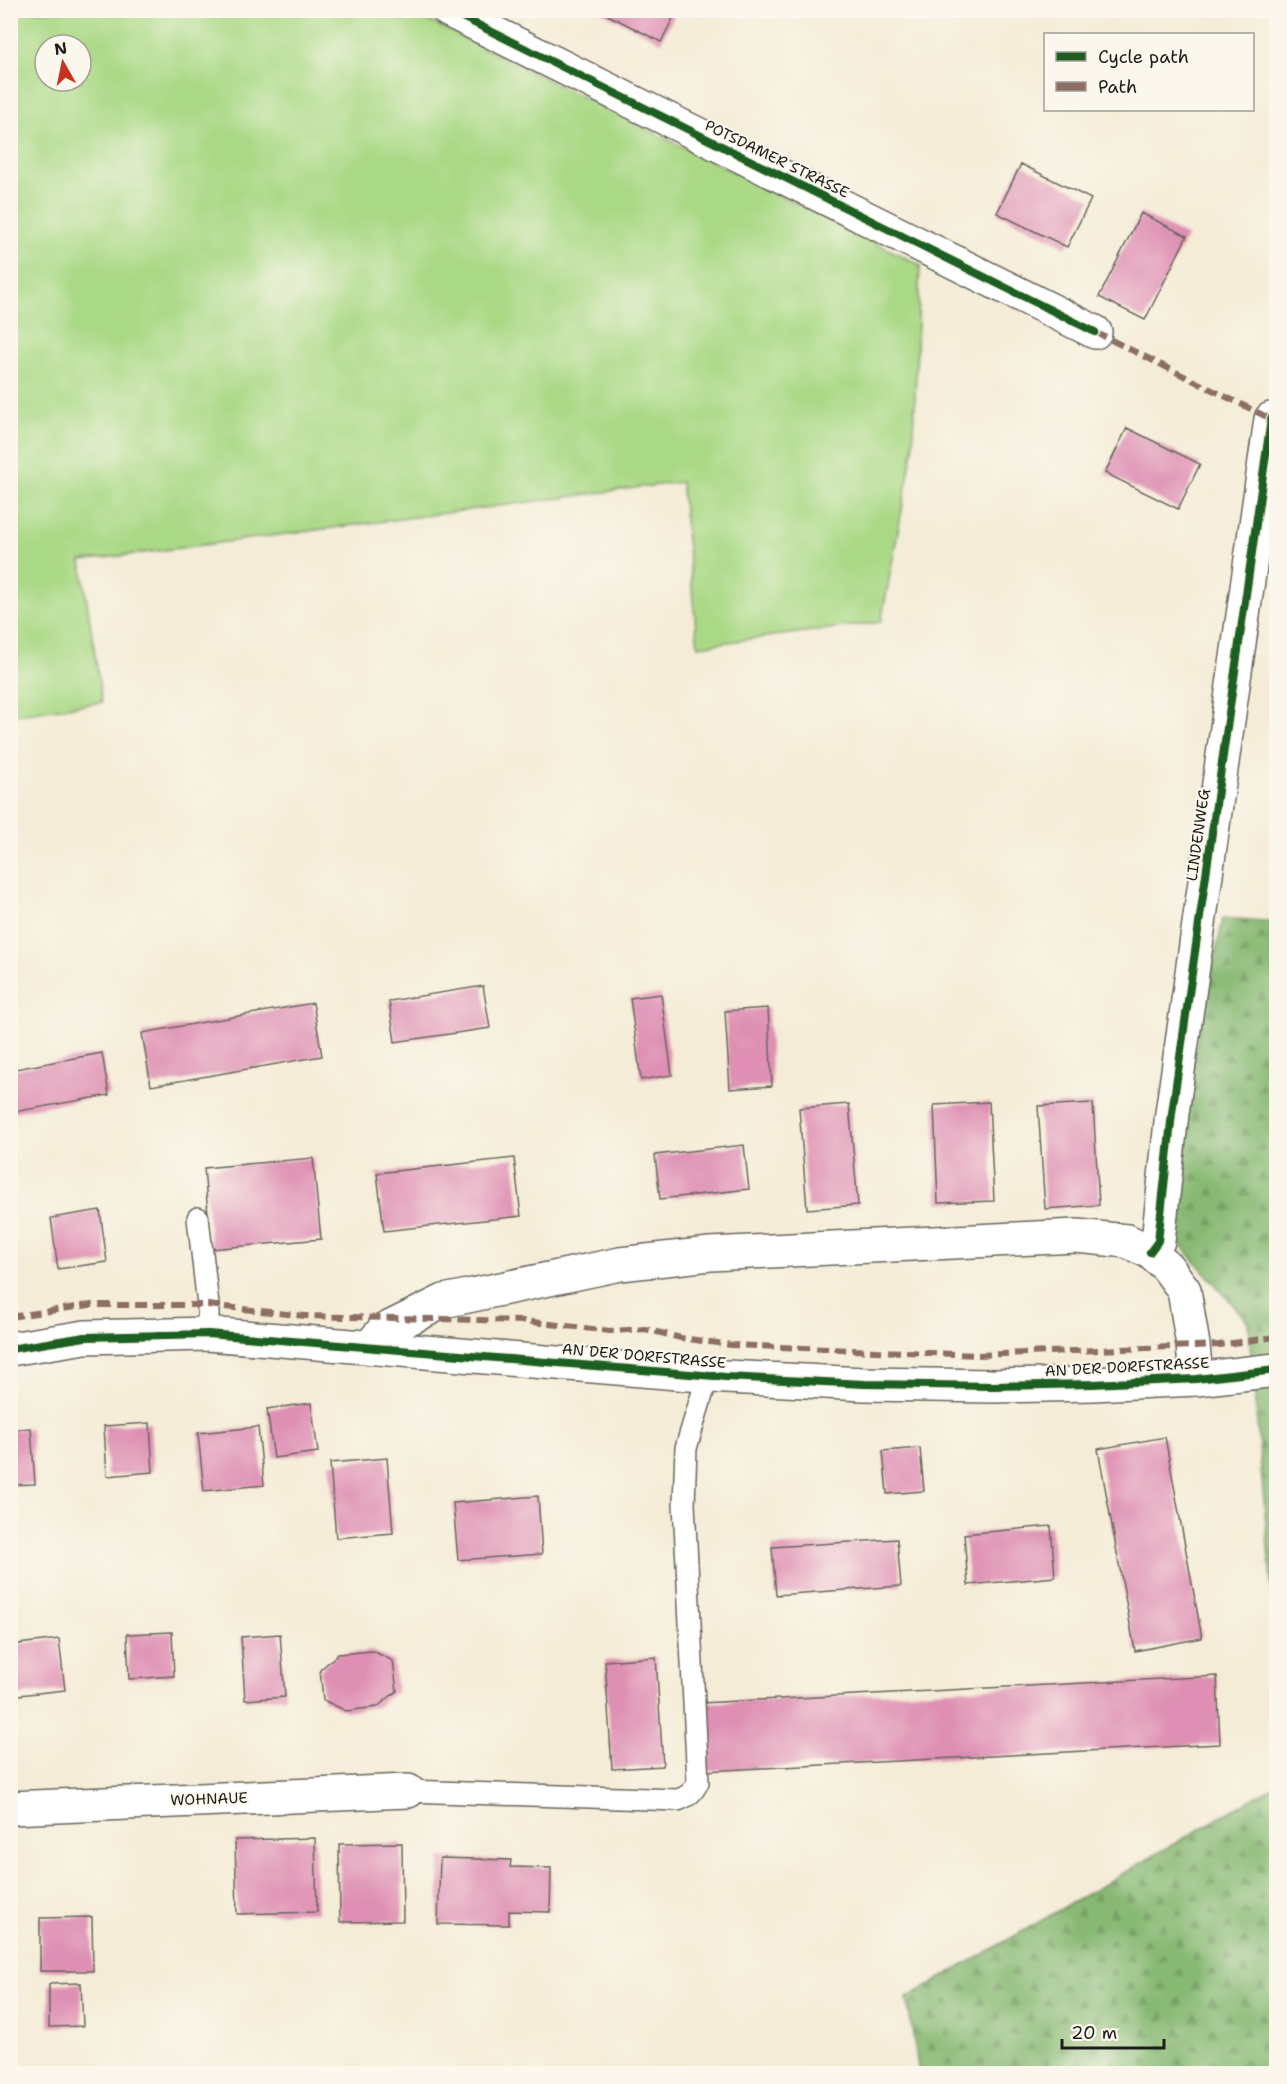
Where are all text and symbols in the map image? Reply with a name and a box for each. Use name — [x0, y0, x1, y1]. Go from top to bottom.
north arrow — [33, 33, 93, 93]
legend — [1044, 33, 1254, 111]
text: N — [53, 37, 69, 60]
text: Cycle path — [1098, 45, 1189, 69]
text: Path — [1098, 75, 1137, 99]
street label: POTSDAMER STRASSE — [701, 115, 853, 203]
street label: LINDENWEG — [1182, 788, 1214, 882]
street label: AN DER DORFSTRASSE — [561, 1339, 727, 1373]
street label: AN DER DORFSTRASSE — [1044, 1353, 1210, 1381]
street label: WOHNAUE — [170, 1788, 248, 1810]
scale bar — [1062, 2012, 1164, 2050]
text: 20 m — [1071, 2021, 1117, 2045]

